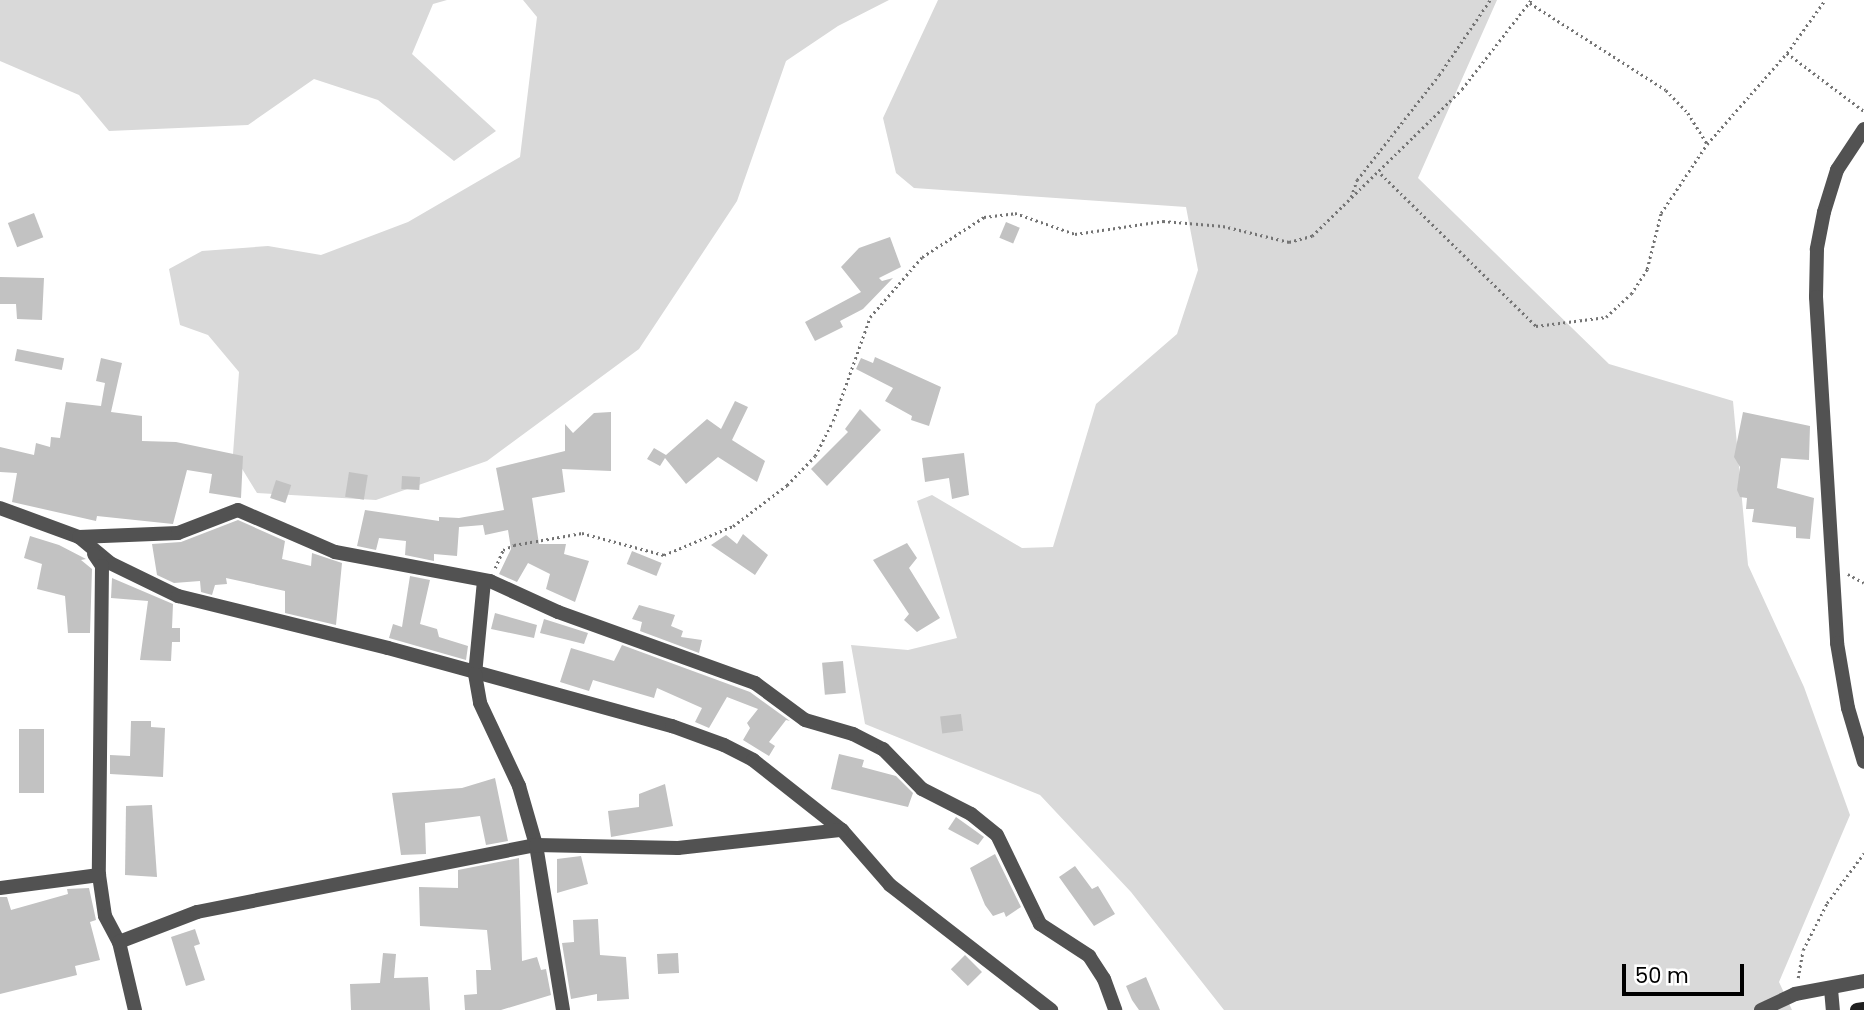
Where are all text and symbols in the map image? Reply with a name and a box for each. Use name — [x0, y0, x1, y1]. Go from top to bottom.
scale bar — [1626, 950, 1748, 994]
text: 50 m — [1635, 961, 1689, 990]

